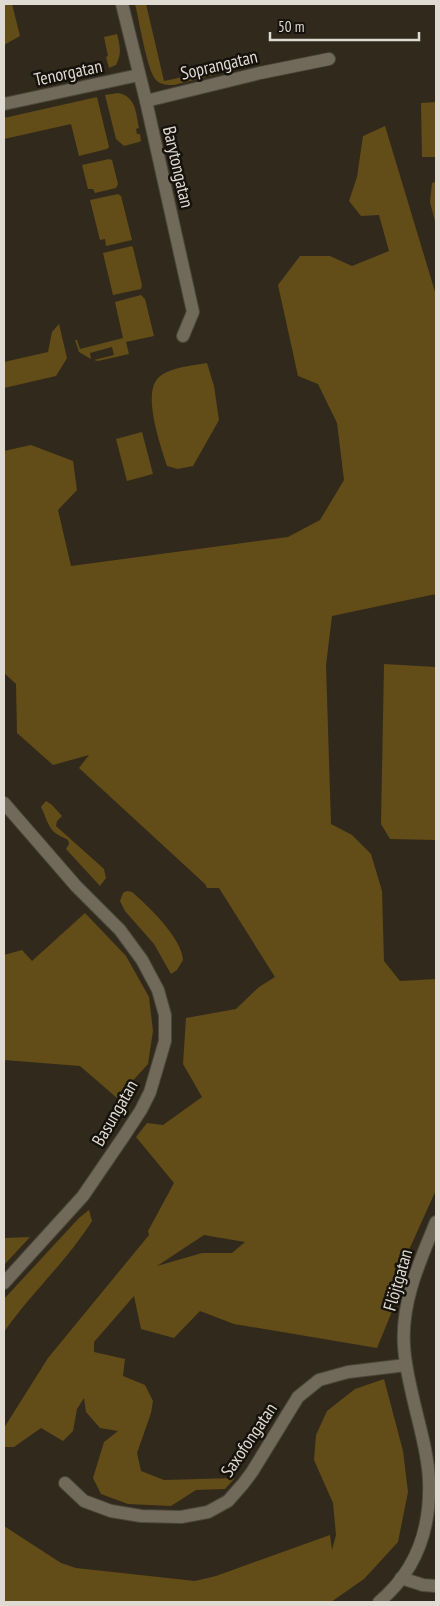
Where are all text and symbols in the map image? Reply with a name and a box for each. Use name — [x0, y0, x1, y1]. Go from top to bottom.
scale bar — [270, 10, 419, 42]
text: 50 m — [278, 17, 304, 36]
street label: Soprangatan — [178, 44, 260, 85]
street label: Tenorgatan — [32, 54, 104, 91]
street label: Barytongatan — [158, 124, 199, 210]
street label: Basungatan — [86, 1076, 143, 1150]
street label: Flöjtgatan — [378, 1246, 417, 1313]
street label: Saxofongatan — [215, 1398, 282, 1481]

